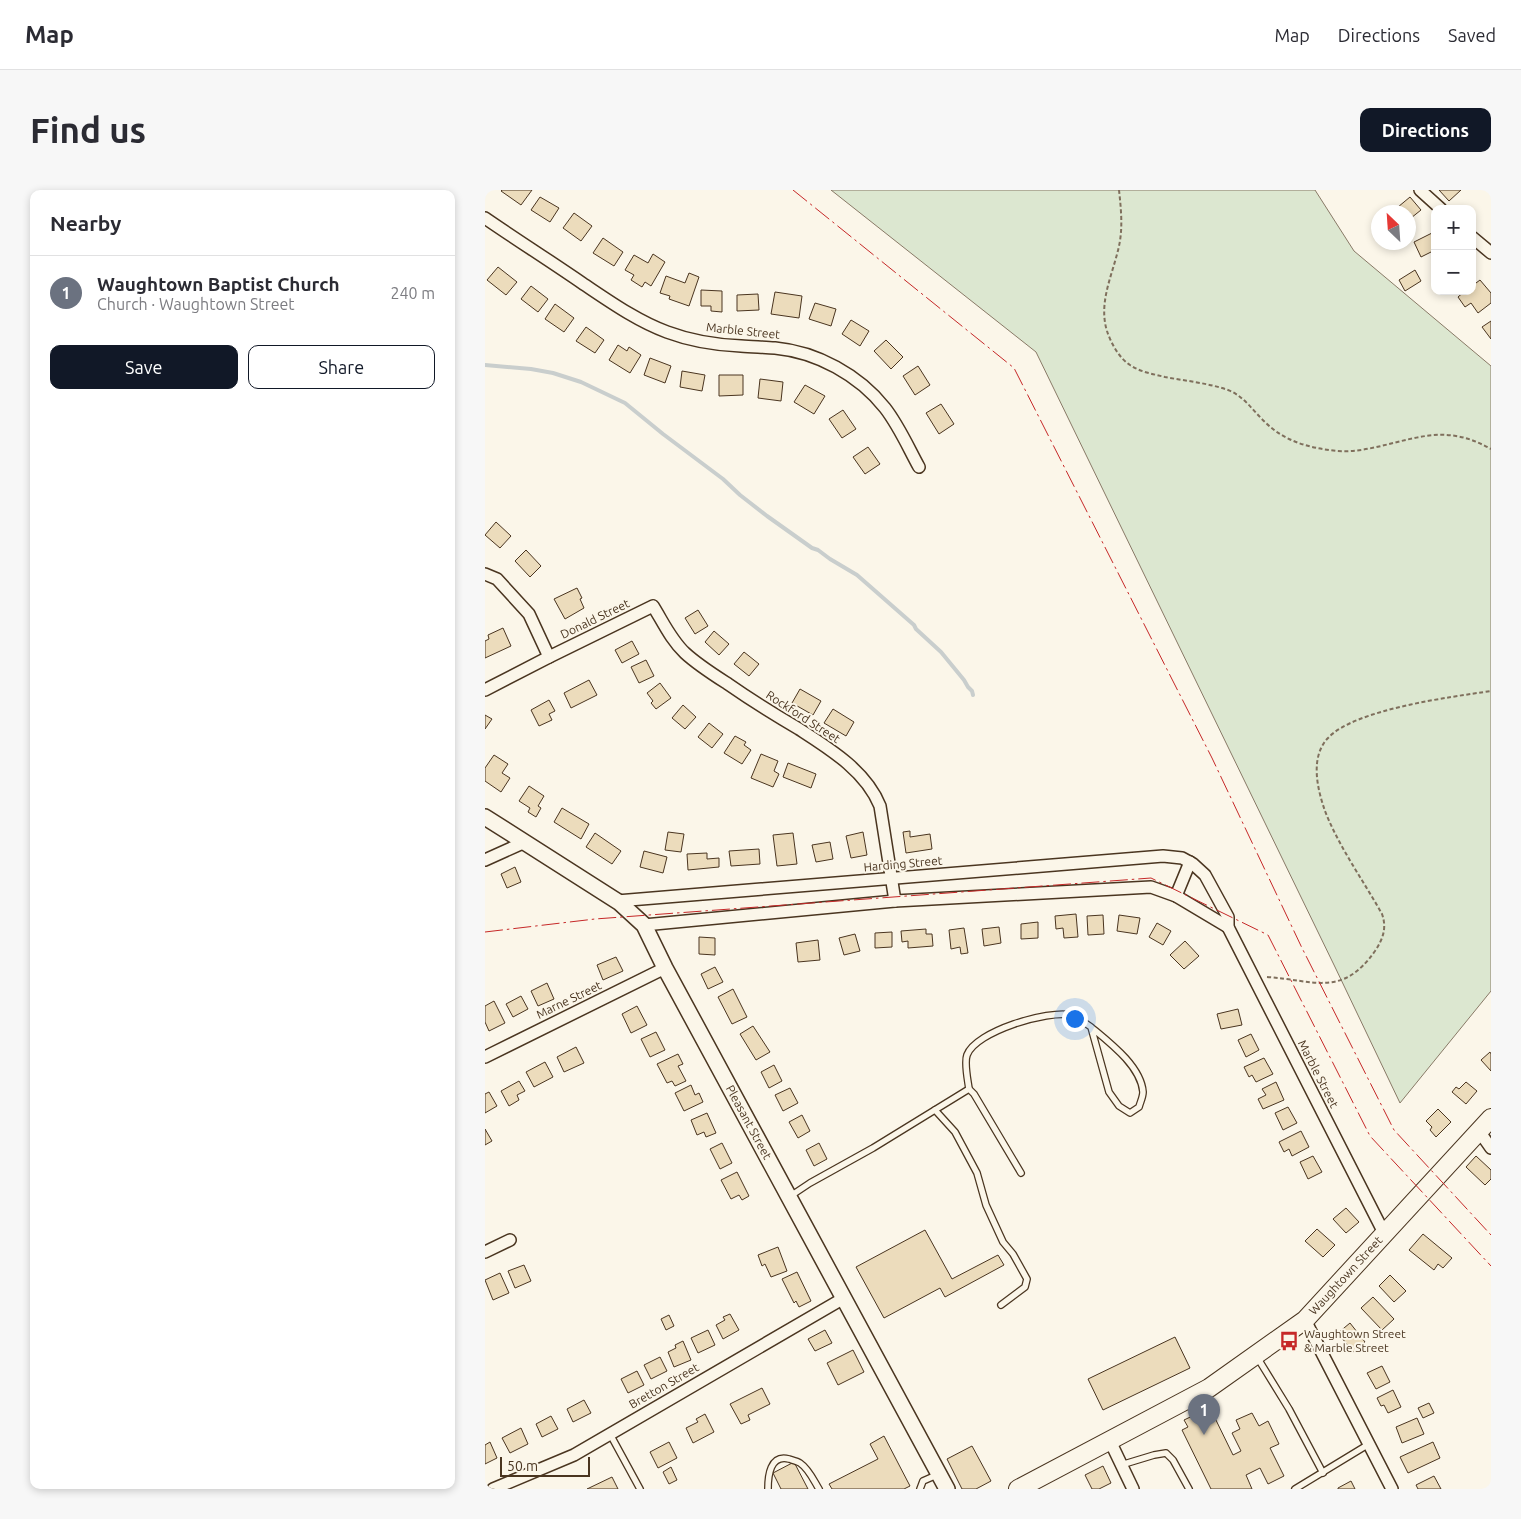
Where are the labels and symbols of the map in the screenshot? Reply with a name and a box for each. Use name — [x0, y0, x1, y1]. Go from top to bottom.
north arrow — [1371, 205, 1416, 250]
street label: Marble Street — [705, 320, 781, 341]
street label: Donald Street — [558, 596, 632, 641]
street label: Rockford Street — [764, 688, 843, 745]
street label: Harding Street — [863, 854, 943, 873]
street label: Marne Street — [534, 978, 604, 1021]
your location — [1062, 1006, 1088, 1032]
street label: Marble Street — [1296, 1038, 1341, 1110]
street label: Pleasant Street — [724, 1083, 774, 1162]
street label: Waughtown Street — [1306, 1233, 1385, 1317]
place label: Waughtown Street & Marble Street — [1304, 1327, 1406, 1354]
bus stop icon: Waughtown Street & Marble Street — [1278, 1330, 1300, 1352]
street label: Bretton Street — [627, 1360, 701, 1411]
pin: 1 — [1188, 1394, 1220, 1435]
scale bar — [500, 1454, 590, 1477]

